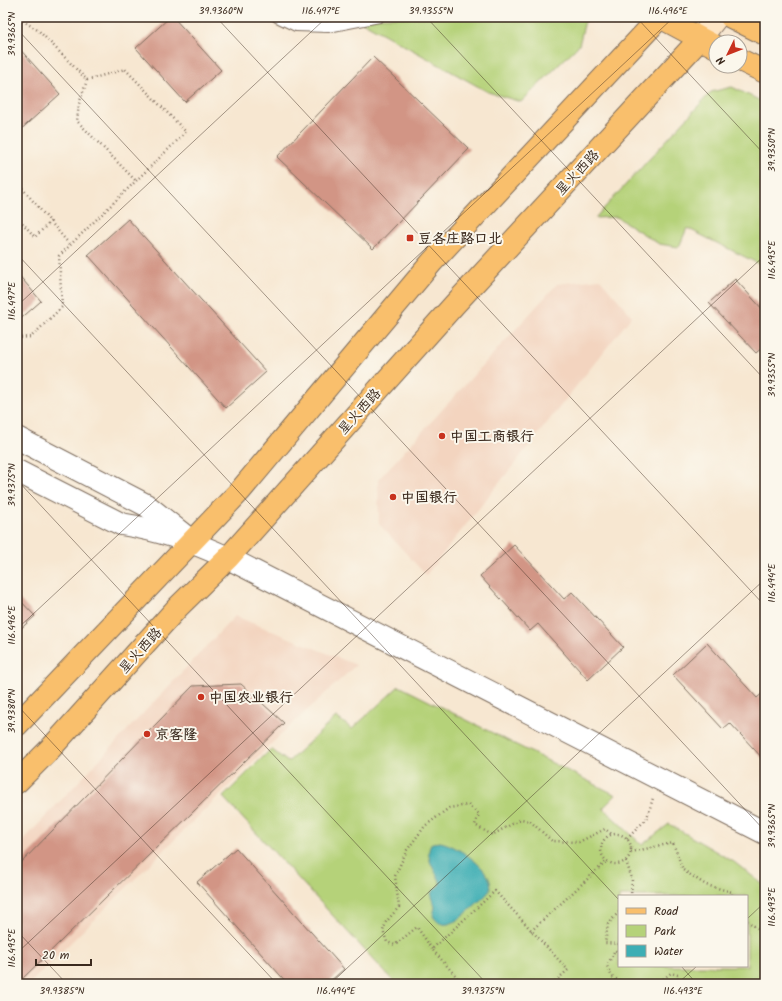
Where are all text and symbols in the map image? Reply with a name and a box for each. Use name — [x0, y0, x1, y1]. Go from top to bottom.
text: 39.9360°N — [199, 3, 243, 19]
text: 116.497°E — [302, 3, 341, 19]
text: 39.9355°N — [409, 3, 453, 19]
text: 116.496°E — [648, 3, 689, 19]
text: 39.9365°N — [4, 11, 20, 56]
north arrow — [708, 34, 748, 74]
text: N — [712, 51, 730, 69]
text: 39.9350°N — [764, 128, 780, 172]
street label: 星火西路 — [551, 145, 605, 201]
place label: 豆各庄路口北 — [418, 228, 502, 250]
marker: 豆各庄路口北 — [405, 233, 415, 243]
text: 116.495°E — [764, 239, 780, 280]
text: 116.497°E — [4, 281, 20, 320]
text: 39.9355°N — [764, 353, 780, 397]
street label: 星火西路 — [333, 384, 387, 440]
place label: 中国工商银行 — [450, 426, 534, 448]
marker: 中国工商银行 — [437, 431, 447, 441]
text: 39.9375°N — [4, 463, 20, 507]
place label: 中国银行 — [401, 487, 457, 509]
marker: 中国银行 — [388, 492, 398, 502]
text: 116.494°E — [764, 562, 780, 603]
text: 116.496°E — [4, 604, 20, 645]
street label: 星火西路 — [114, 623, 168, 679]
place label: 中国农业银行 — [209, 687, 293, 709]
text: 39.9380°N — [4, 688, 20, 733]
marker: 中国农业银行 — [196, 692, 206, 702]
place label: 京客隆 — [155, 724, 197, 746]
marker: 京客隆 — [142, 729, 152, 739]
text: 39.9365°N — [764, 803, 780, 848]
text: 116.493°E — [764, 886, 780, 927]
legend — [618, 895, 748, 967]
text: Road — [654, 902, 679, 921]
text: Park — [654, 922, 676, 941]
text: 116.495°E — [4, 927, 20, 968]
scale bar — [36, 941, 91, 967]
text: Water — [654, 942, 684, 961]
text: 20 m — [42, 946, 70, 965]
text: 39.9385°N — [39, 983, 85, 999]
text: 116.494°E — [316, 983, 357, 999]
text: 39.9375°N — [461, 983, 505, 999]
text: 116.493°E — [663, 983, 704, 999]

